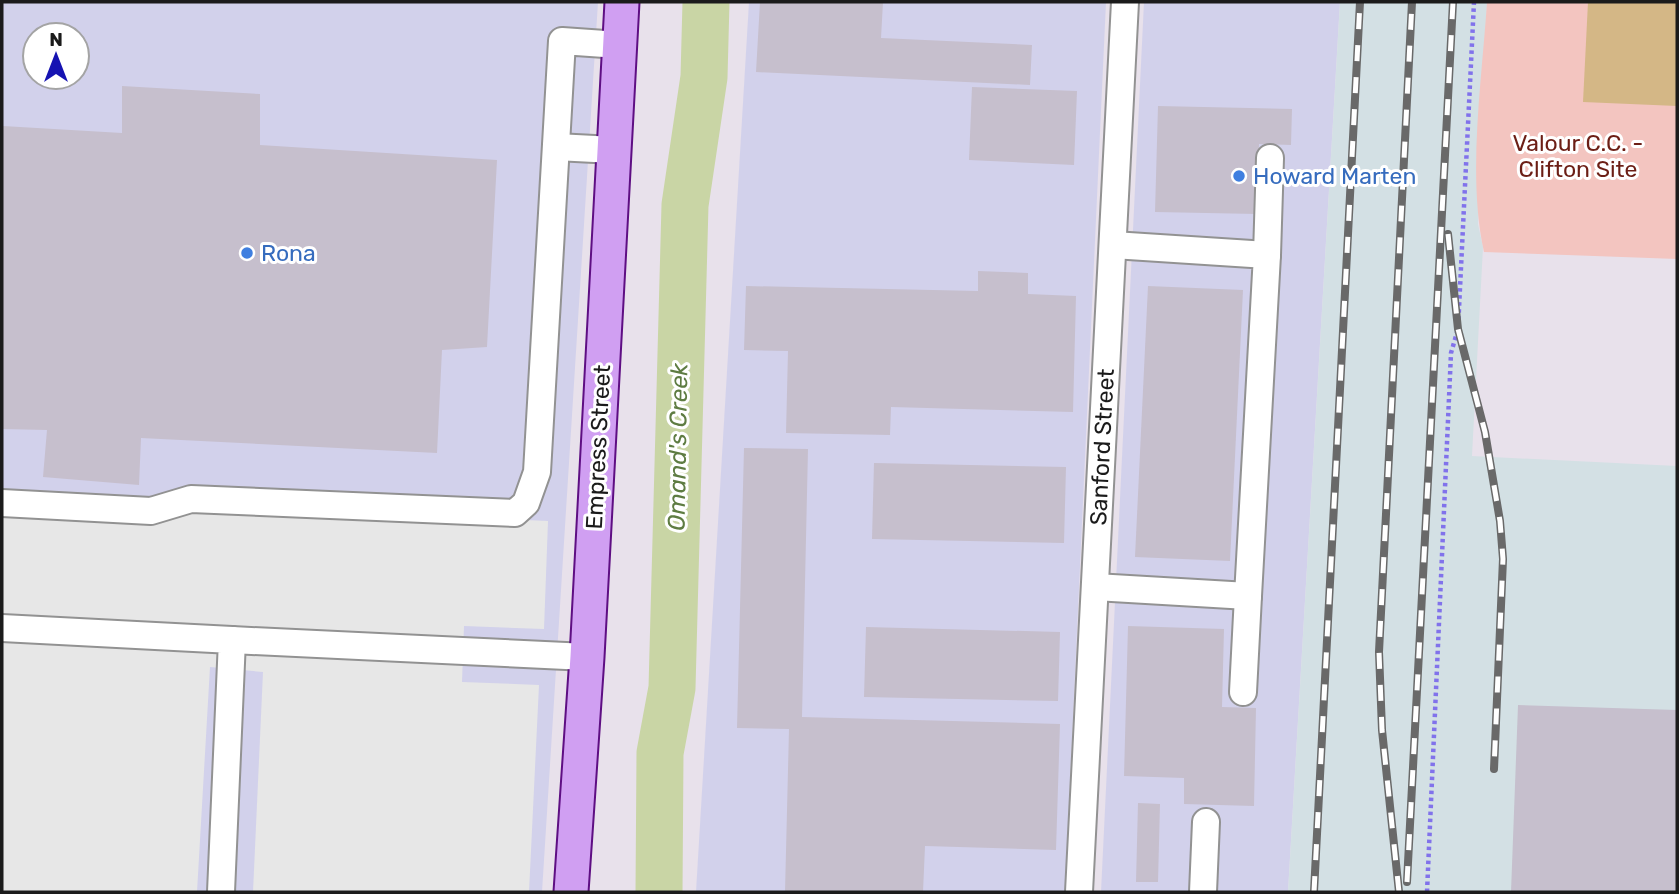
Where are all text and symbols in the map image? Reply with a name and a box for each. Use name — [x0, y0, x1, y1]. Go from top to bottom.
north arrow — [21, 21, 91, 91]
text: N — [49, 28, 63, 51]
park label: Valour C.C. - Clifton Site — [1513, 129, 1643, 183]
place label: Howard Marten — [1253, 162, 1416, 190]
marker: Howard Marten — [1231, 168, 1247, 184]
place label: Rona — [261, 239, 316, 267]
marker: Rona — [239, 245, 255, 261]
water label: Omand's Creek — [663, 362, 693, 531]
street label: Empress Street — [580, 364, 616, 530]
street label: Sanford Street — [1084, 368, 1120, 526]

